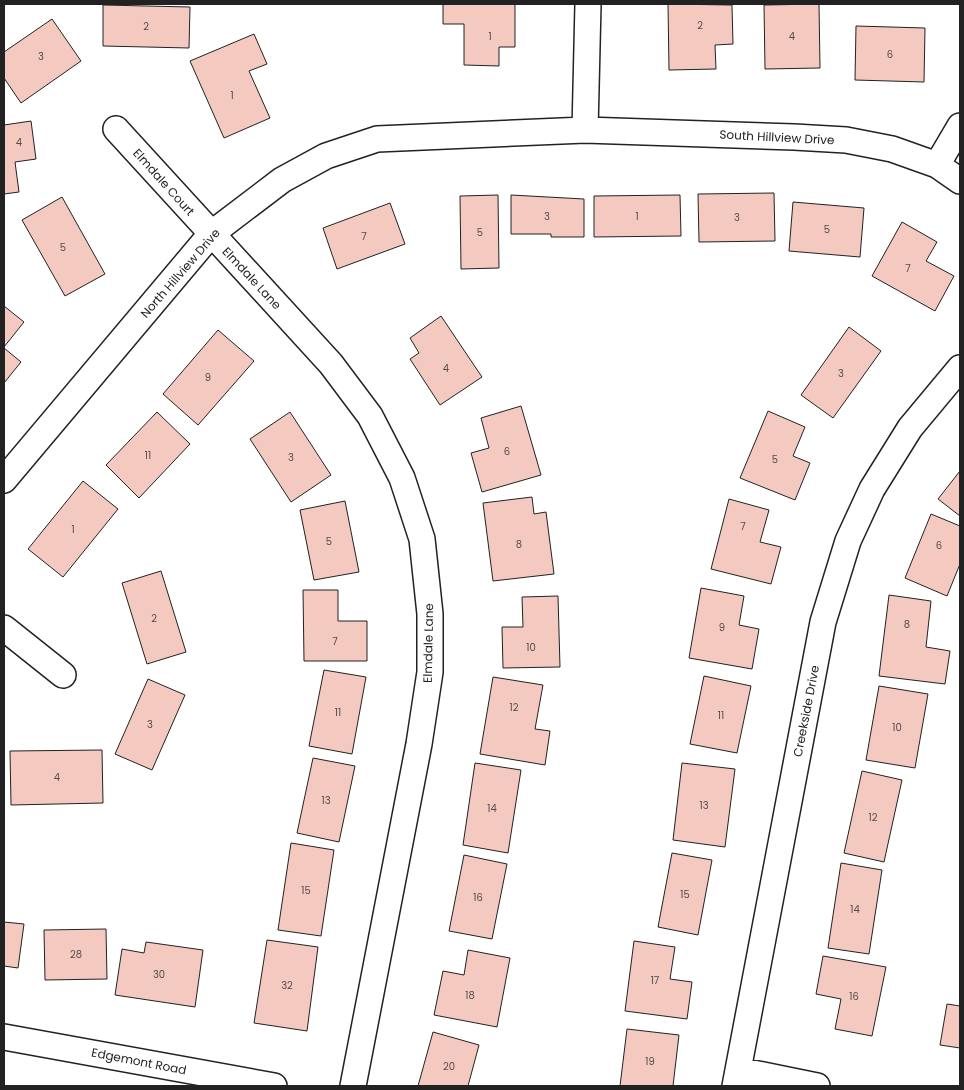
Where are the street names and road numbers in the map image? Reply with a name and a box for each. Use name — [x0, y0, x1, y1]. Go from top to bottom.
street label: South Hillview Drive — [719, 126, 835, 148]
street label: Elmdale Court — [129, 145, 199, 219]
street label: North Hillview Drive — [136, 225, 224, 321]
street label: Elmdale Lane — [219, 243, 285, 313]
street label: Elmdale Lane — [419, 603, 437, 683]
street label: Creekside Drive — [789, 664, 823, 758]
street label: Edgemont Road — [90, 1043, 188, 1079]

